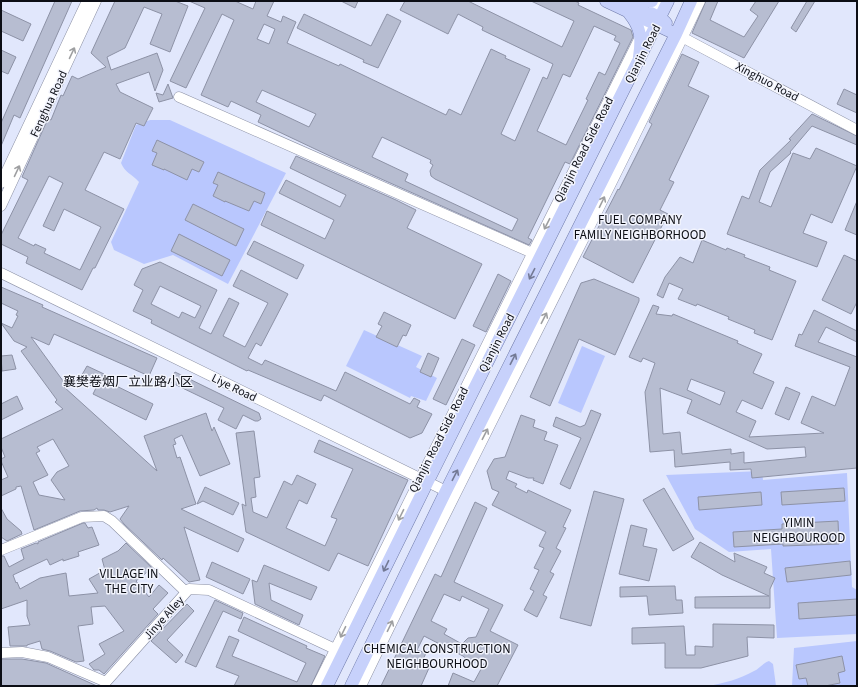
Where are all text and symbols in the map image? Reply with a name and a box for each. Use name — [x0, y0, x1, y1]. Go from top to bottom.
street label: Qianjin Road — [621, 22, 665, 86]
one-way arrow — [69, 47, 76, 59]
street label: Xinghuo Road — [732, 58, 802, 106]
street label: Fenghua Road — [26, 68, 72, 140]
street label: Qianjin Road Side Road — [550, 94, 618, 206]
one-way arrow — [14, 165, 21, 177]
one-way arrow — [599, 196, 606, 208]
district label: FUEL COMPANY FAMILY NEIGHBORHOOD — [574, 211, 706, 244]
one-way arrow — [543, 218, 550, 230]
one-way arrow — [528, 268, 535, 280]
street label: Qianjin Road — [475, 311, 519, 375]
one-way arrow — [541, 312, 548, 324]
one-way arrow — [510, 353, 517, 365]
street label: Liye Road — [208, 370, 260, 406]
district label: 襄樊卷烟厂立业路小区 — [63, 373, 193, 391]
street label: Qianjin Road Side Road — [405, 384, 473, 496]
one-way arrow — [482, 428, 490, 440]
one-way arrow — [451, 469, 459, 481]
one-way arrow — [397, 509, 404, 521]
district label: YIMIN NEIGHBOUROOD — [753, 514, 845, 547]
one-way arrow — [382, 559, 390, 571]
district label: VILLAGE IN THE CITY — [99, 565, 159, 598]
street label: Jinye Alley — [140, 592, 188, 644]
one-way arrow — [387, 620, 394, 632]
one-way arrow — [339, 626, 346, 638]
district label: CHEMICAL CONSTRUCTION NEIGHBOURHOOD — [363, 640, 511, 673]

